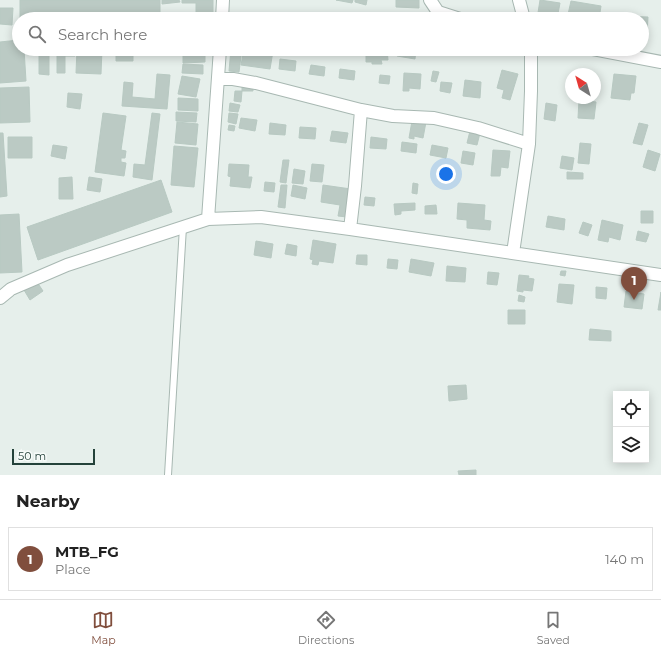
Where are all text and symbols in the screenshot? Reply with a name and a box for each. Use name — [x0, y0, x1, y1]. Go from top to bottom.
search box — [12, 12, 649, 56]
icon: search — [26, 23, 48, 45]
text: Search here — [58, 25, 147, 44]
north arrow — [565, 68, 601, 104]
your location — [436, 164, 456, 184]
pin: 1 — [621, 267, 647, 300]
map controls — [613, 391, 649, 463]
button: locate — [613, 391, 649, 427]
button: layers — [613, 427, 649, 463]
scale bar — [12, 447, 95, 466]
text: 50 m — [18, 449, 46, 463]
text: Nearby — [16, 491, 80, 511]
text: MTB_FG — [55, 542, 119, 561]
text: 1 — [27, 551, 33, 567]
text: 140 m — [605, 551, 644, 567]
text: Place — [55, 561, 91, 577]
tab: Map — [91, 609, 116, 647]
tab: Directions — [298, 609, 354, 647]
tab: Saved — [537, 609, 570, 647]

